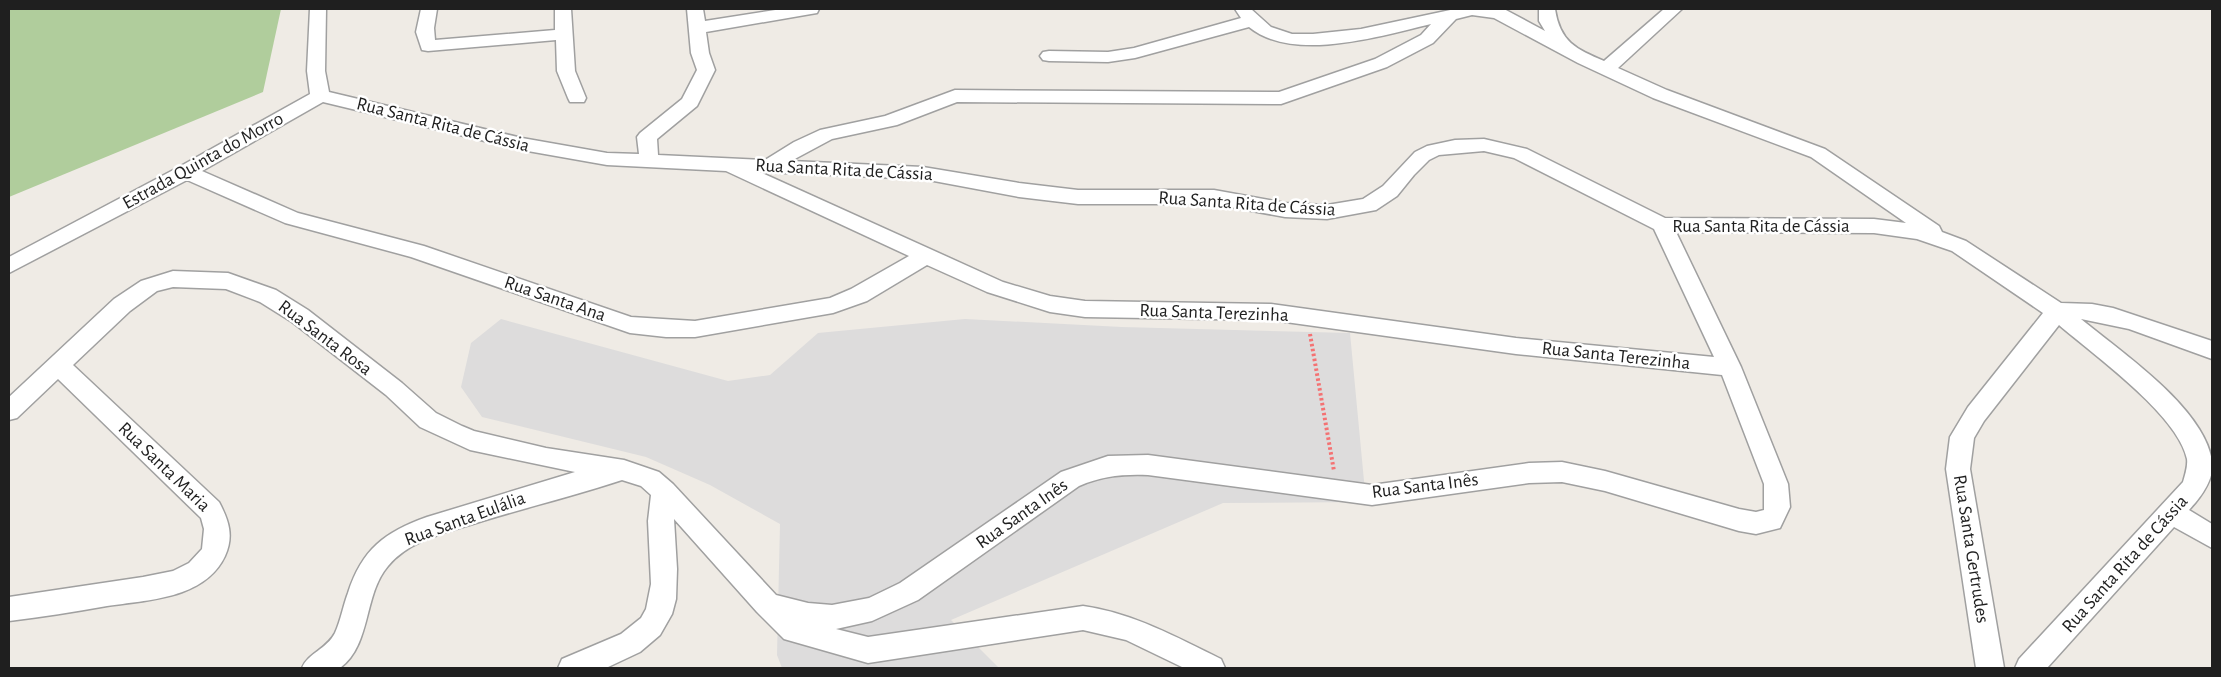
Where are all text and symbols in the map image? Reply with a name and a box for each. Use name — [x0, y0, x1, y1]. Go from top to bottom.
street label: Rua Santa Rita de Cássia — [355, 94, 532, 156]
street label: Estrada Quinta do Morro — [119, 109, 287, 213]
street label: Rua Santa Rita de Cássia — [755, 156, 933, 184]
street label: Rua Santa Rita de Cássia — [1158, 188, 1337, 220]
street label: Rua Santa Rita de Cássia — [1672, 217, 1850, 236]
street label: Rua Santa Ana — [502, 273, 608, 325]
street label: Rua Santa Rosa — [275, 297, 376, 379]
street label: Rua Santa Terezinha — [1139, 301, 1289, 325]
street label: Rua Santa Terezinha — [1541, 339, 1691, 373]
street label: Rua Santa Maria — [114, 419, 214, 516]
street label: Rua Santa Inês — [1371, 470, 1479, 502]
street label: Rua Santa Gertrudes — [1950, 473, 1992, 625]
street label: Rua Santa Inês — [973, 475, 1071, 553]
street label: Rua Santa Eulália — [402, 488, 528, 550]
street label: Rua Santa Rita de Cássia — [2058, 491, 2192, 636]

